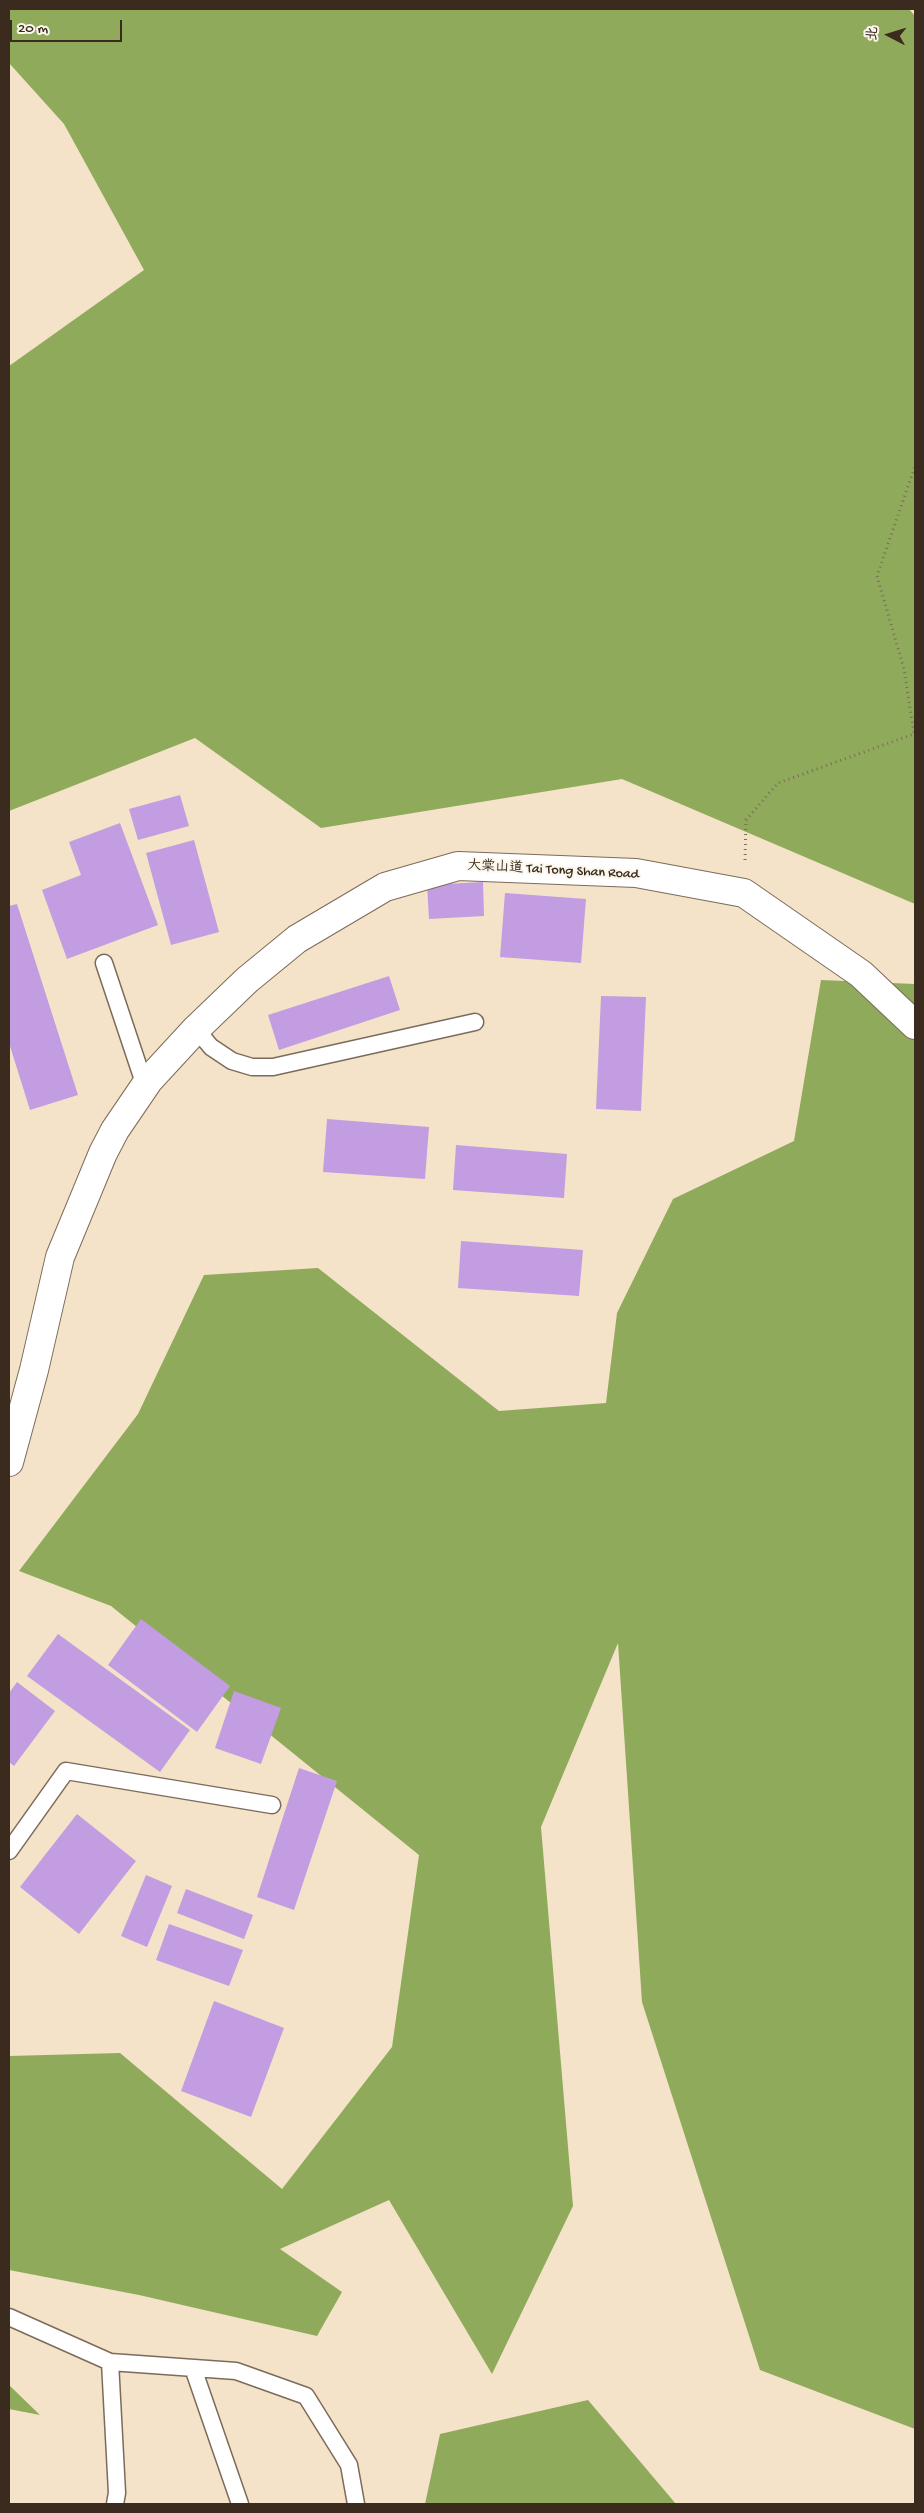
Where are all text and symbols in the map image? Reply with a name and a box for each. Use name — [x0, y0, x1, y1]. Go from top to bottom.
scale bar — [12, 10, 125, 42]
north arrow — [864, 10, 914, 60]
text: 20 m — [18, 20, 48, 38]
text: 北 — [864, 26, 883, 41]
street label: 大棠山道 Tai Tong Shan Road — [467, 858, 639, 884]

